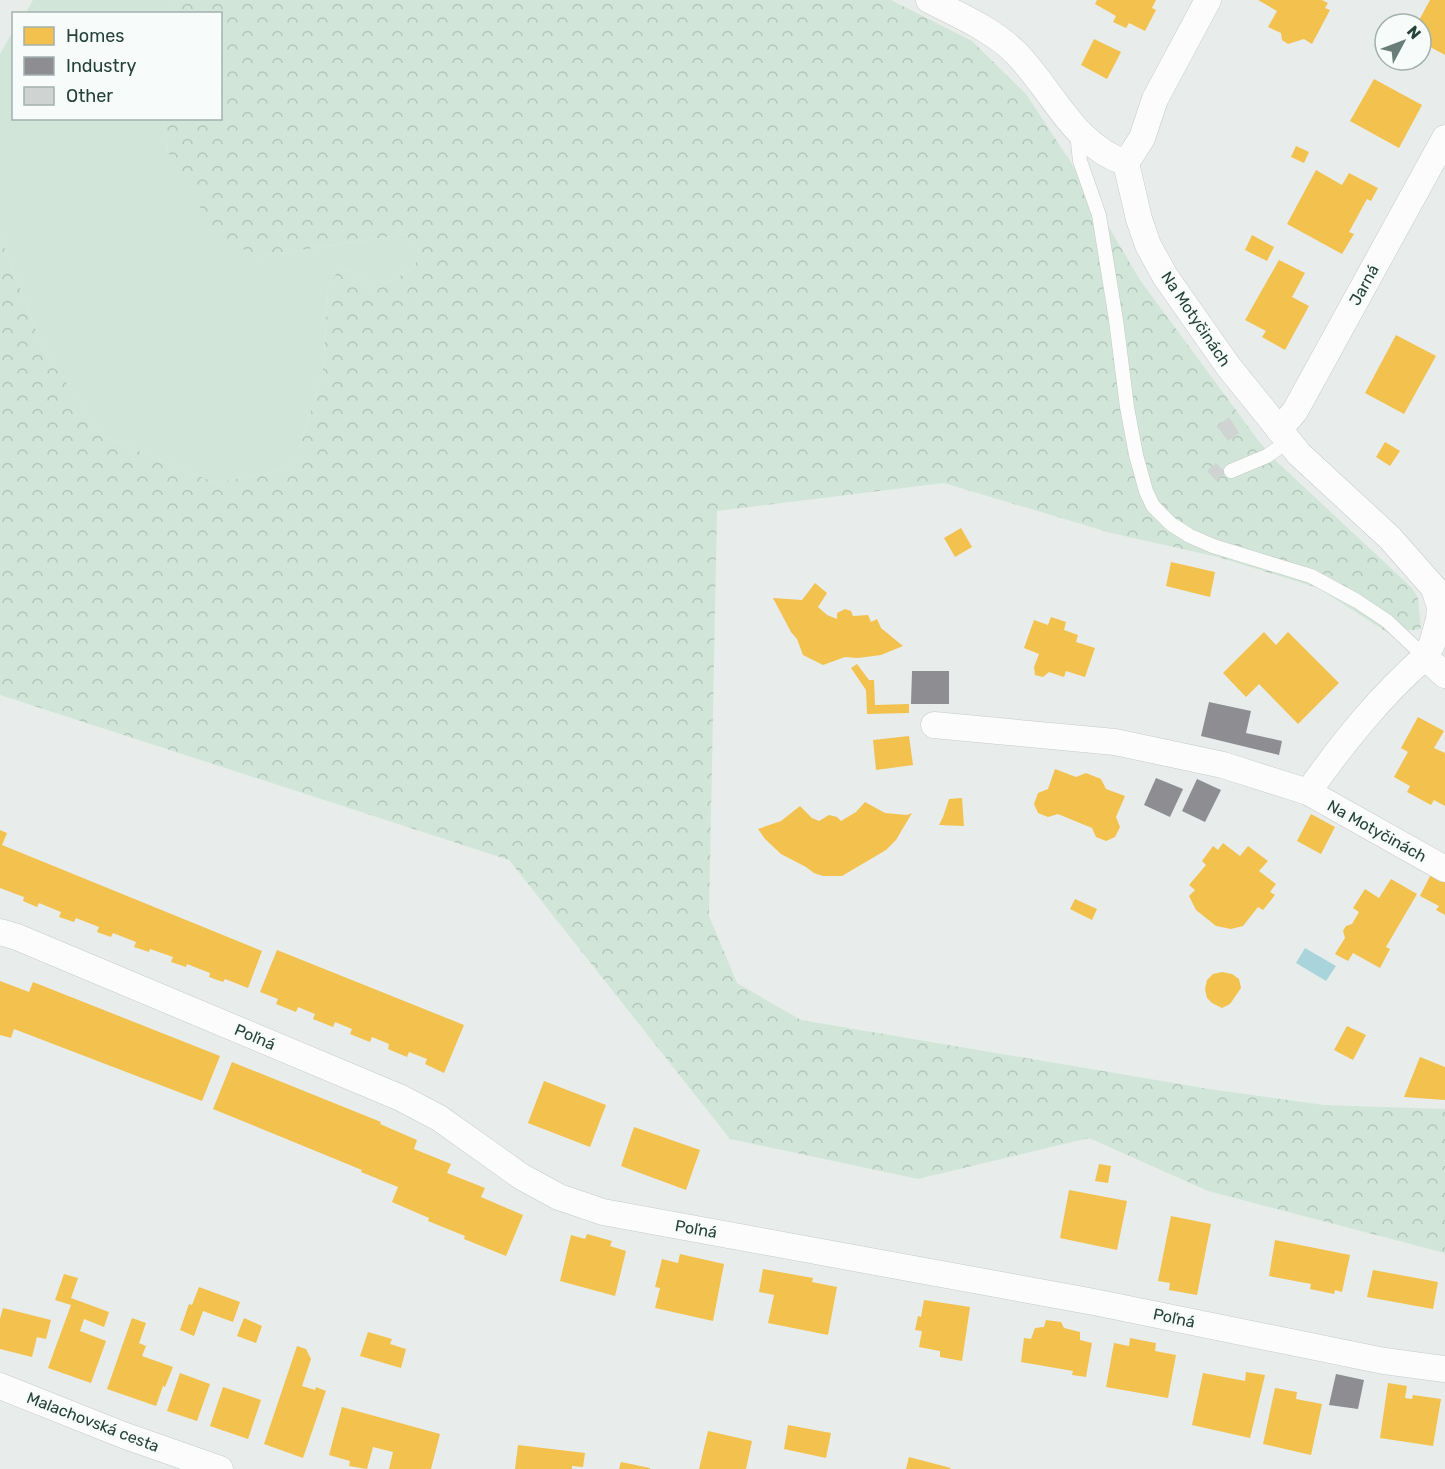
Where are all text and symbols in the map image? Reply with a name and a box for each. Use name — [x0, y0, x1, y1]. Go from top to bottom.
legend — [12, 12, 222, 120]
north arrow — [1373, 12, 1433, 72]
text: N — [1403, 22, 1425, 43]
text: Homes — [66, 25, 124, 47]
text: Industry — [66, 55, 136, 77]
text: Other — [66, 85, 113, 107]
street label: Jarná — [1345, 261, 1383, 309]
street label: Na Motyčinách — [1157, 268, 1235, 370]
street label: Na Motyčinách — [1324, 796, 1430, 866]
street label: Poľná — [232, 1020, 278, 1054]
street label: Poľná — [673, 1216, 719, 1242]
street label: Poľná — [1151, 1304, 1197, 1332]
street label: Malachovská cesta — [24, 1388, 162, 1456]

